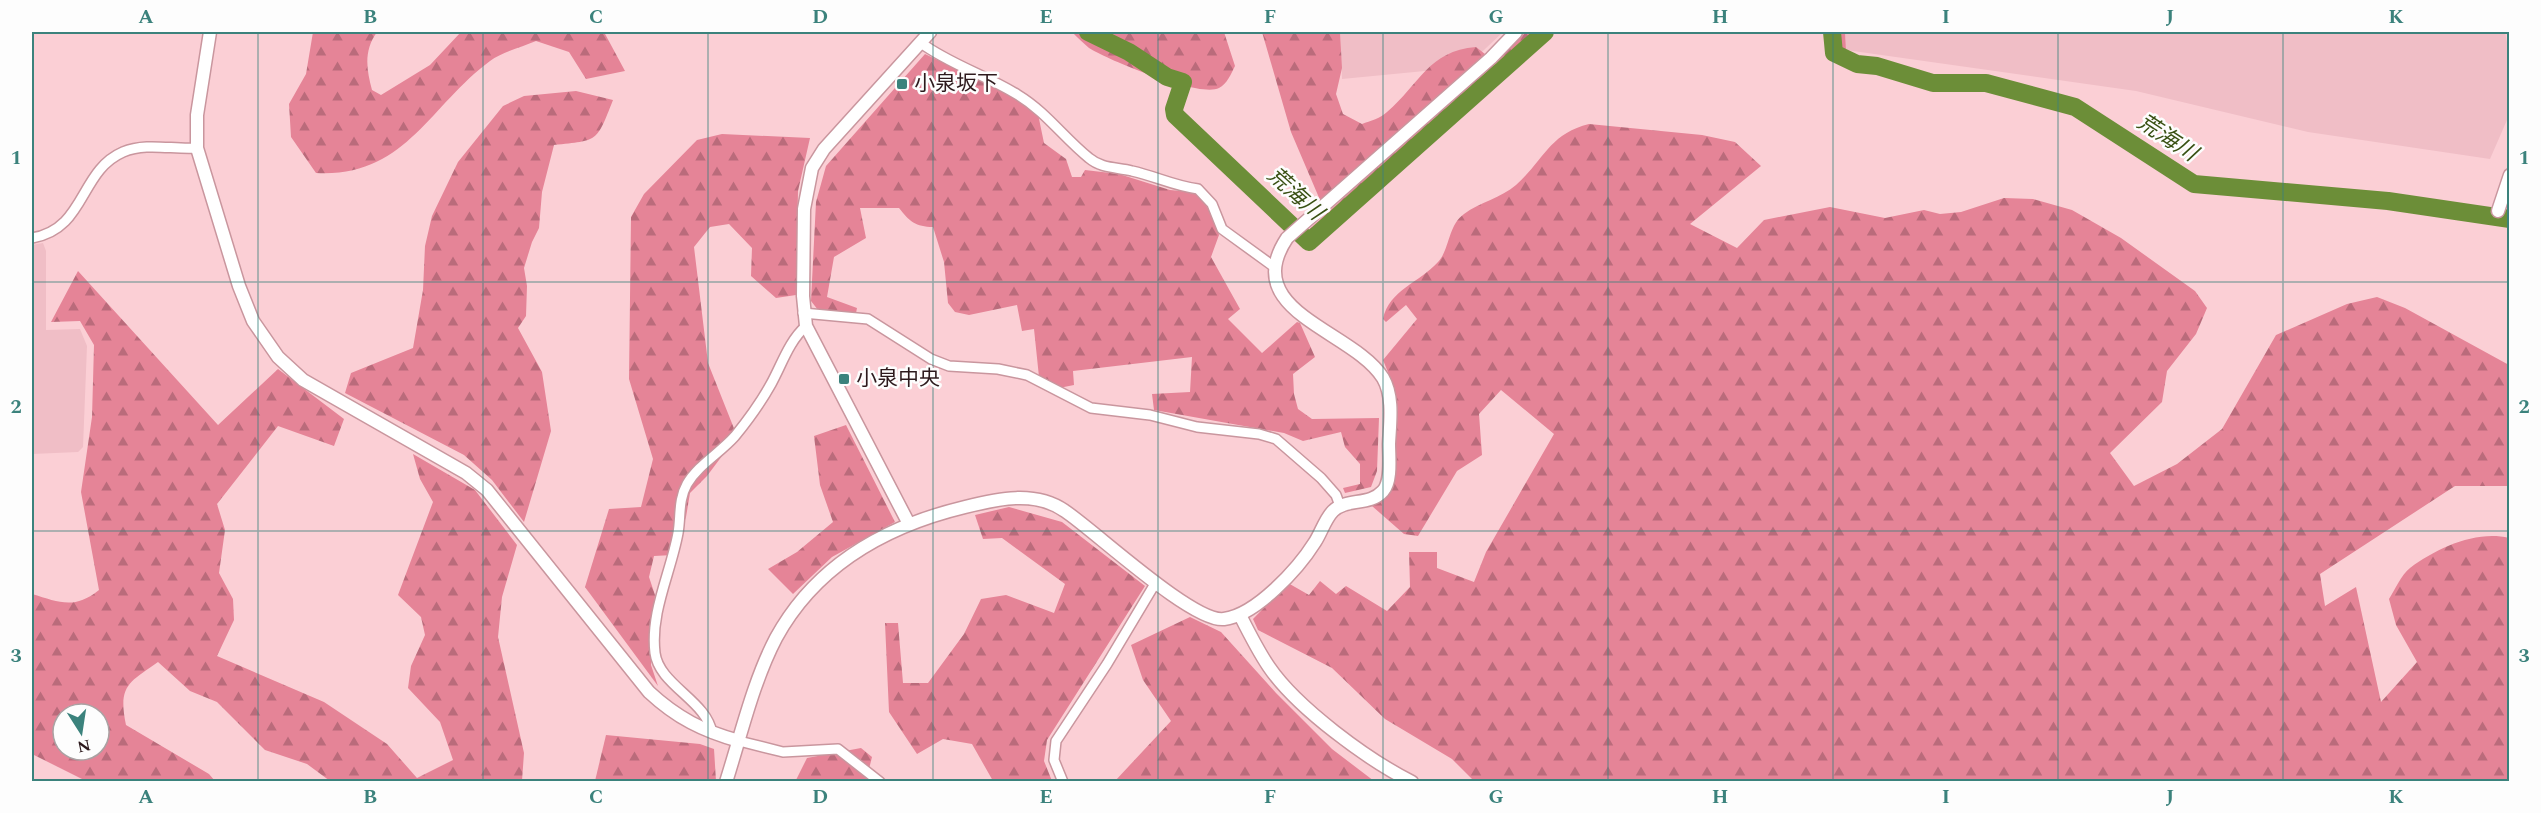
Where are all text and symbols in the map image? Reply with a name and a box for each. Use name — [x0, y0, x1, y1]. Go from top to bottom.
text: A — [138, 2, 154, 32]
text: B — [363, 2, 377, 32]
text: C — [589, 2, 603, 32]
text: D — [812, 2, 828, 32]
text: E — [1039, 2, 1053, 32]
text: F — [1264, 2, 1276, 32]
text: G — [1488, 2, 1504, 32]
text: H — [1712, 2, 1728, 32]
text: I — [1942, 2, 1950, 32]
text: J — [2166, 2, 2174, 32]
text: K — [2388, 2, 2404, 32]
place label: 小泉坂下 — [914, 68, 998, 100]
marker: 小泉坂下 — [895, 77, 909, 91]
water label: 荒海川 — [2130, 106, 2205, 171]
text: 1 — [10, 143, 22, 173]
text: 1 — [2518, 143, 2530, 173]
water label: 荒海川 — [1259, 160, 1332, 230]
place label: 小泉中央 — [856, 363, 940, 395]
marker: 小泉中央 — [837, 372, 851, 386]
text: 2 — [10, 392, 22, 422]
text: 2 — [2518, 392, 2530, 422]
text: 3 — [10, 641, 22, 671]
text: 3 — [2518, 641, 2530, 671]
north arrow — [51, 702, 111, 762]
text: N — [75, 733, 93, 759]
text: A — [138, 782, 154, 812]
text: B — [363, 782, 377, 812]
text: C — [589, 782, 603, 812]
text: D — [812, 782, 828, 812]
text: E — [1039, 782, 1053, 812]
text: F — [1264, 782, 1276, 812]
text: G — [1488, 782, 1504, 812]
text: H — [1712, 782, 1728, 812]
text: I — [1942, 782, 1950, 812]
text: J — [2166, 782, 2174, 812]
text: K — [2388, 782, 2404, 812]

